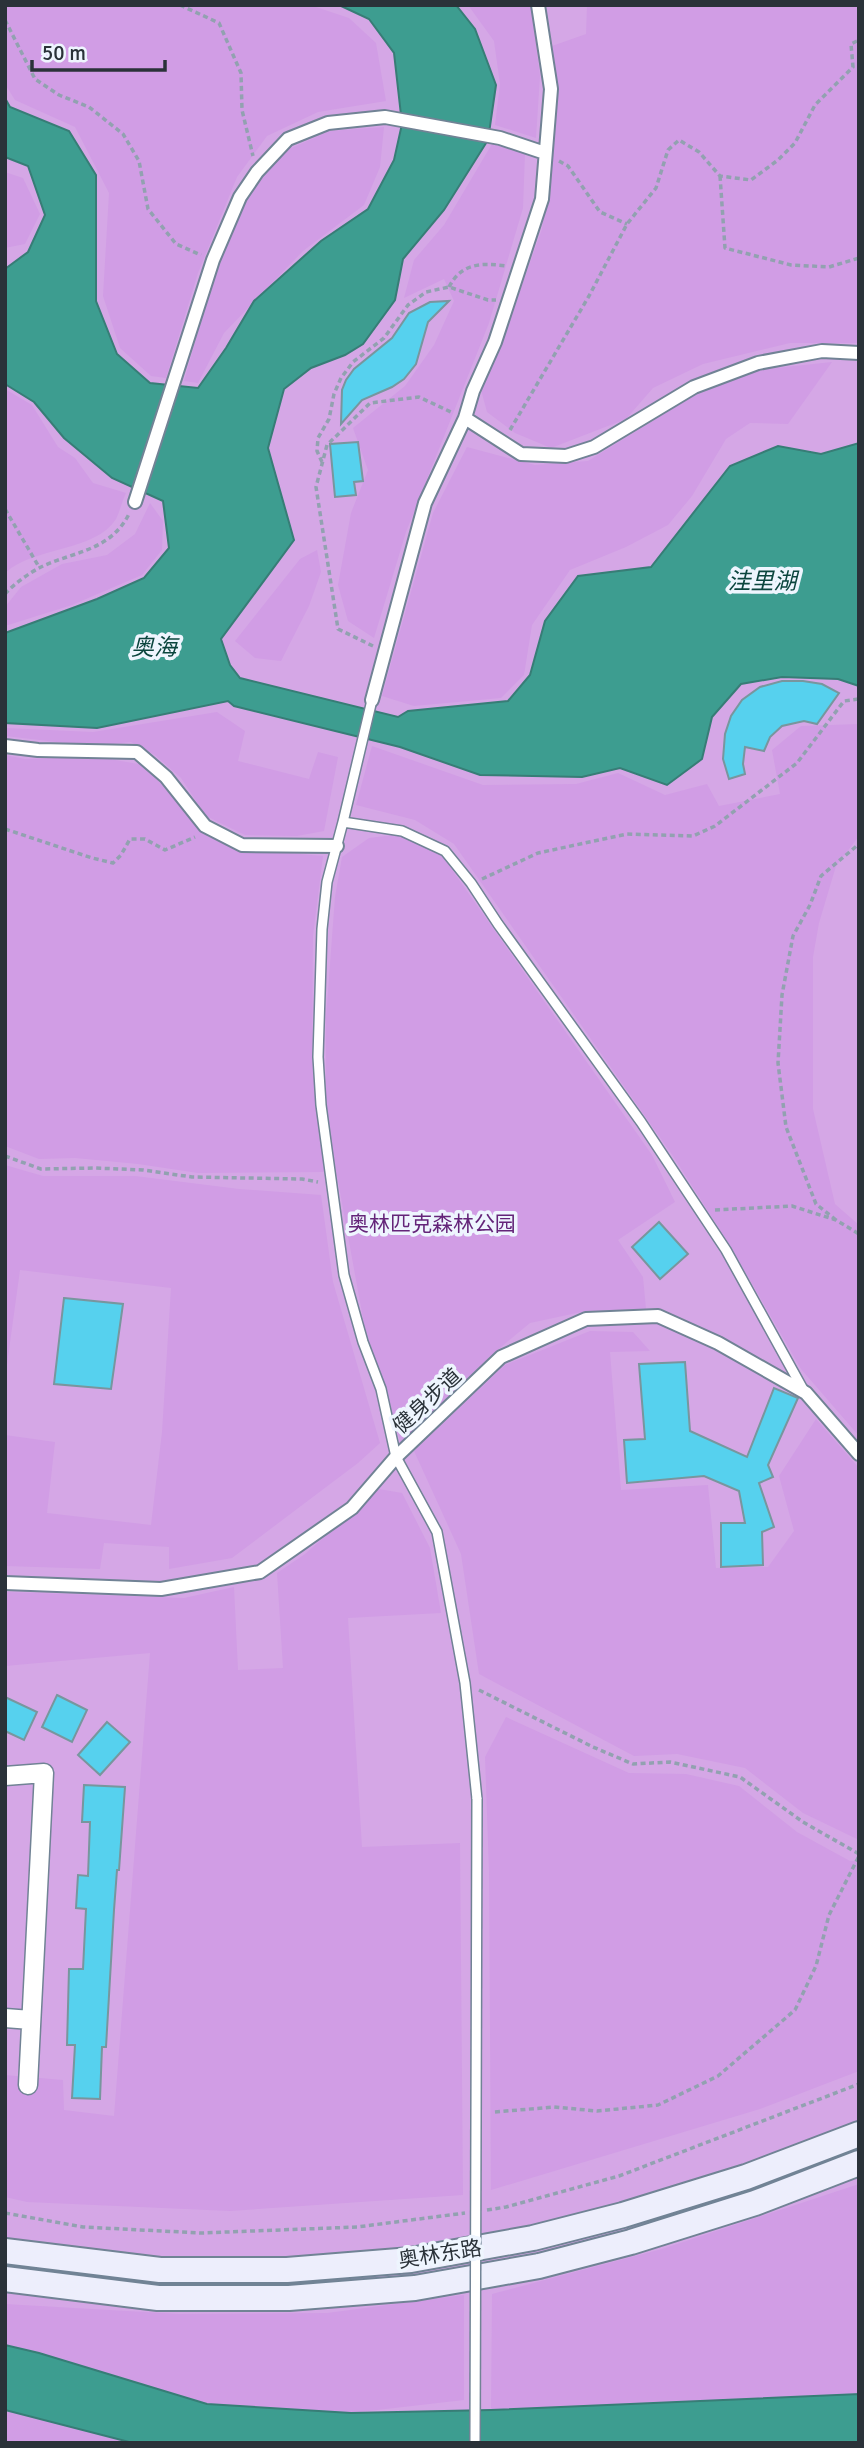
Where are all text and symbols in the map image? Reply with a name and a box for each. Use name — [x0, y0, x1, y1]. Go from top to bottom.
scale bar — [32, 28, 164, 72]
text: 50 m — [42, 40, 86, 66]
water label: 洼里湖 — [728, 567, 800, 596]
water label: 奥海 — [131, 633, 180, 662]
park label: 奥林匹克森林公园 — [348, 1211, 516, 1237]
street label: 健身步道 — [387, 1363, 467, 1439]
street label: 奥林东路 — [396, 2235, 484, 2273]

